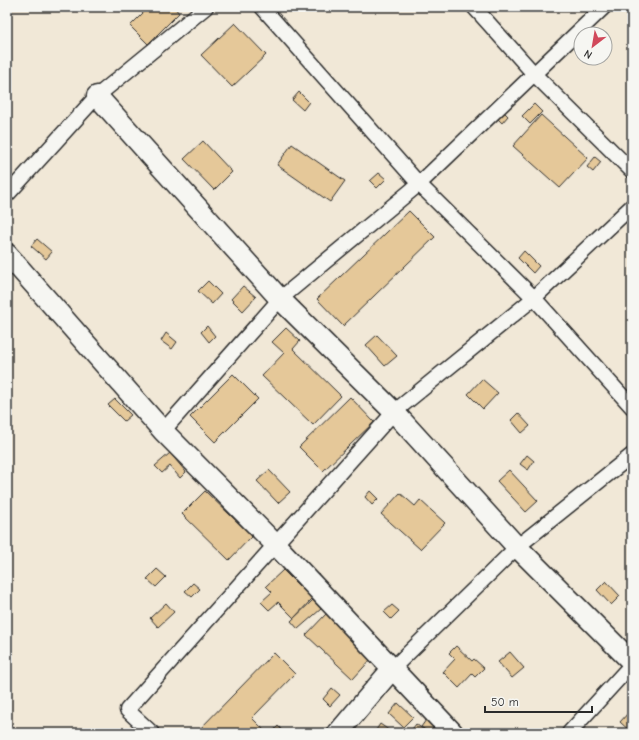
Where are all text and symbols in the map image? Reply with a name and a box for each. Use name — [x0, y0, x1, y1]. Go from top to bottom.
north arrow — [573, 26, 613, 66]
text: N — [582, 47, 595, 62]
scale bar — [485, 688, 592, 714]
text: 50 m — [491, 695, 519, 709]

